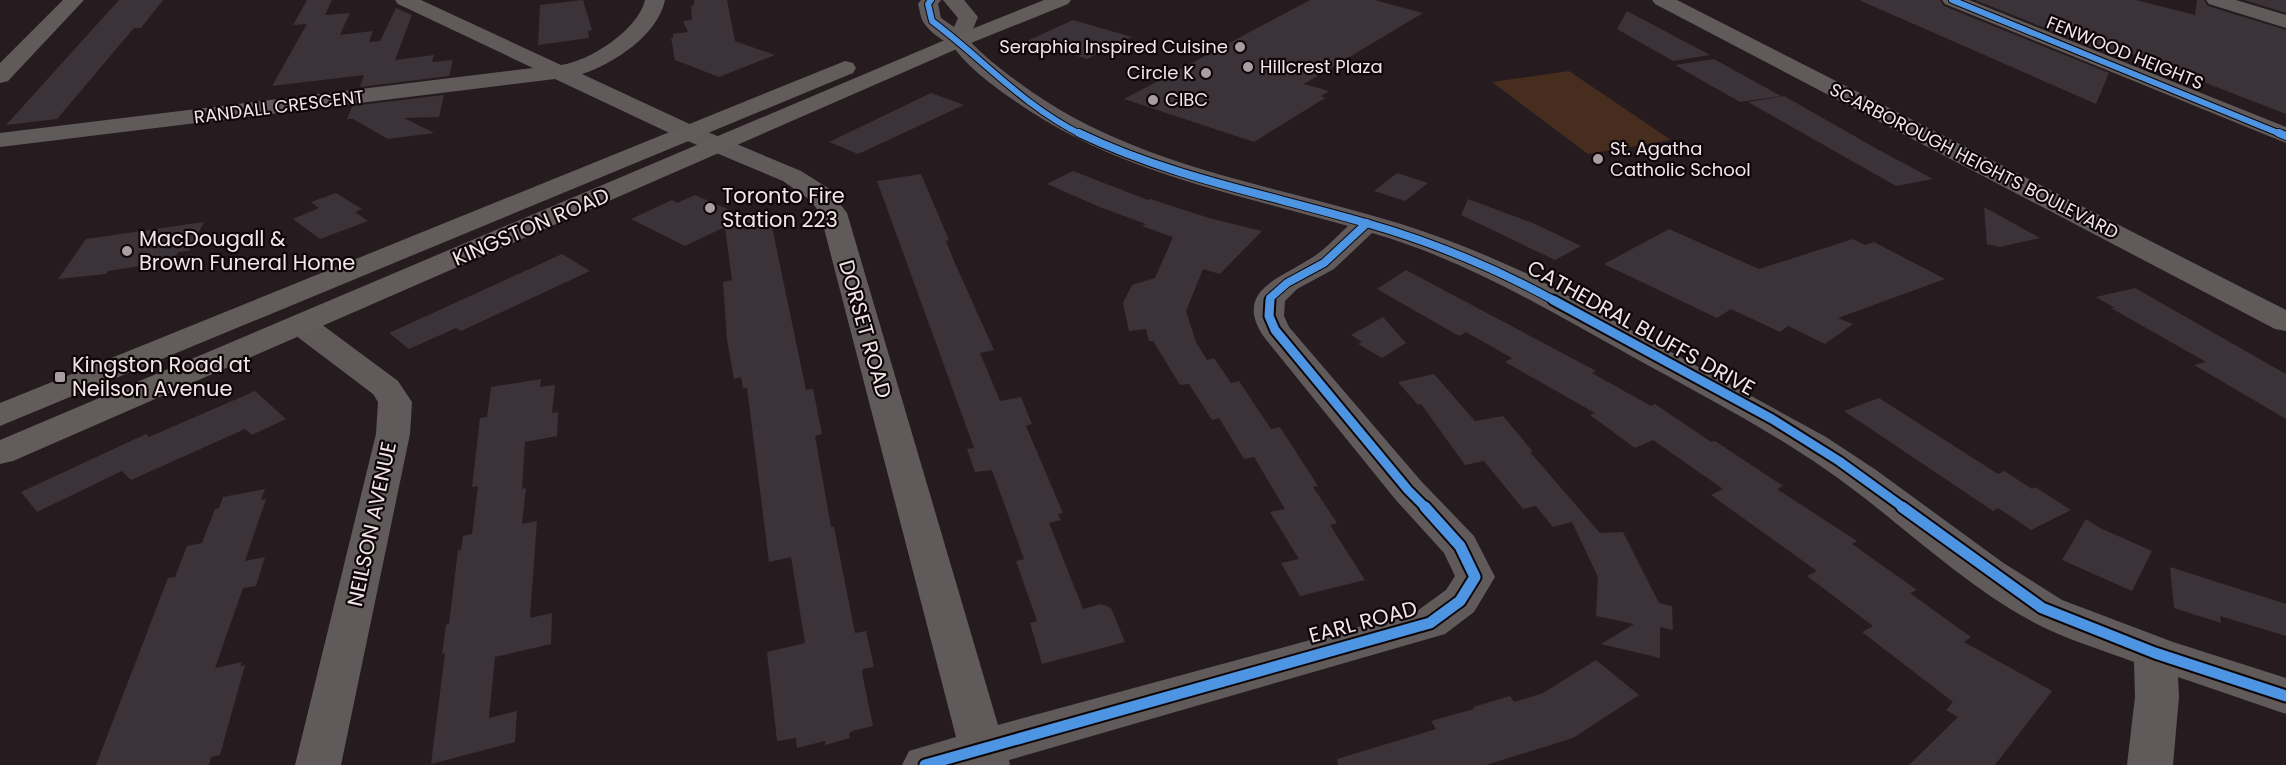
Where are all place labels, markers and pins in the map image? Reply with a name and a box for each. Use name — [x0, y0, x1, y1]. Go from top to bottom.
place label: Seraphia Inspired Cuisine — [999, 34, 1228, 59]
marker: Seraphia Inspired Cuisine — [1233, 40, 1247, 54]
place label: Hillcrest Plaza — [1260, 54, 1383, 79]
place label: Circle K — [1127, 60, 1194, 85]
marker: Hillcrest Plaza — [1241, 60, 1255, 74]
marker: Circle K — [1199, 66, 1213, 80]
place label: CIBC — [1165, 87, 1208, 112]
marker: CIBC — [1146, 93, 1160, 107]
place label: St. Agatha Catholic School — [1610, 136, 1751, 182]
marker: St. Agatha Catholic School — [1591, 152, 1605, 166]
place label: Toronto Fire Station 223 — [722, 181, 845, 234]
marker: Toronto Fire Station 223 — [703, 201, 717, 215]
place label: MacDougall & Brown Funeral Home — [139, 224, 355, 277]
marker: MacDougall & Brown Funeral Home — [120, 244, 134, 258]
place label: Kingston Road at Neilson Avenue — [72, 350, 251, 403]
marker: Kingston Road at Neilson Avenue — [53, 370, 67, 384]

